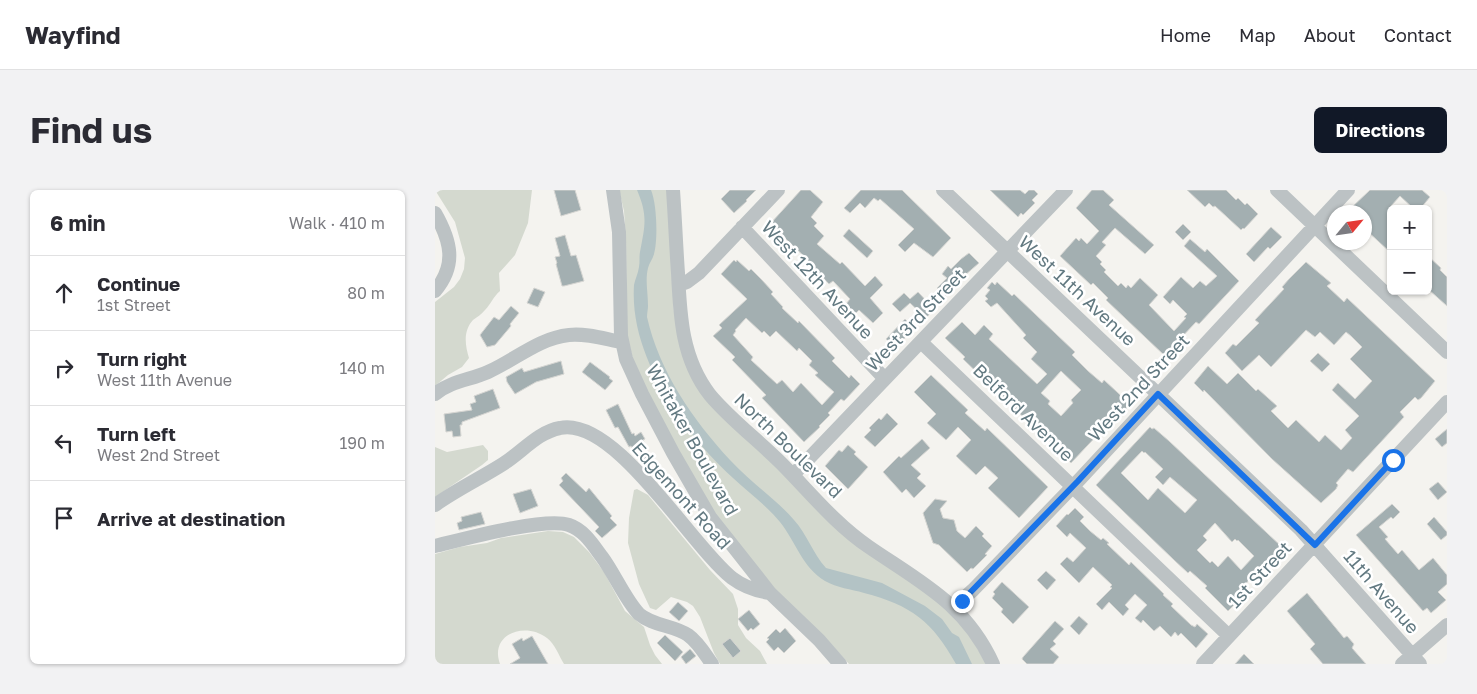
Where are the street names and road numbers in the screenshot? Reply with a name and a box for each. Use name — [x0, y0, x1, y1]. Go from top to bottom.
street label: West 12th Avenue — [757, 216, 878, 343]
street label: West 11th Avenue — [1015, 230, 1141, 350]
street label: West 3rd Street — [861, 263, 970, 375]
street label: West 2nd Street — [1083, 329, 1194, 446]
street label: Belford Avenue — [969, 359, 1078, 466]
street label: Whitaker Boulevard — [642, 360, 744, 519]
street label: North Boulevard — [730, 388, 847, 502]
street label: Edgemont Road — [628, 437, 736, 554]
street label: 1st Street — [1223, 536, 1296, 612]
street label: 11th Avenue — [1339, 545, 1424, 638]

